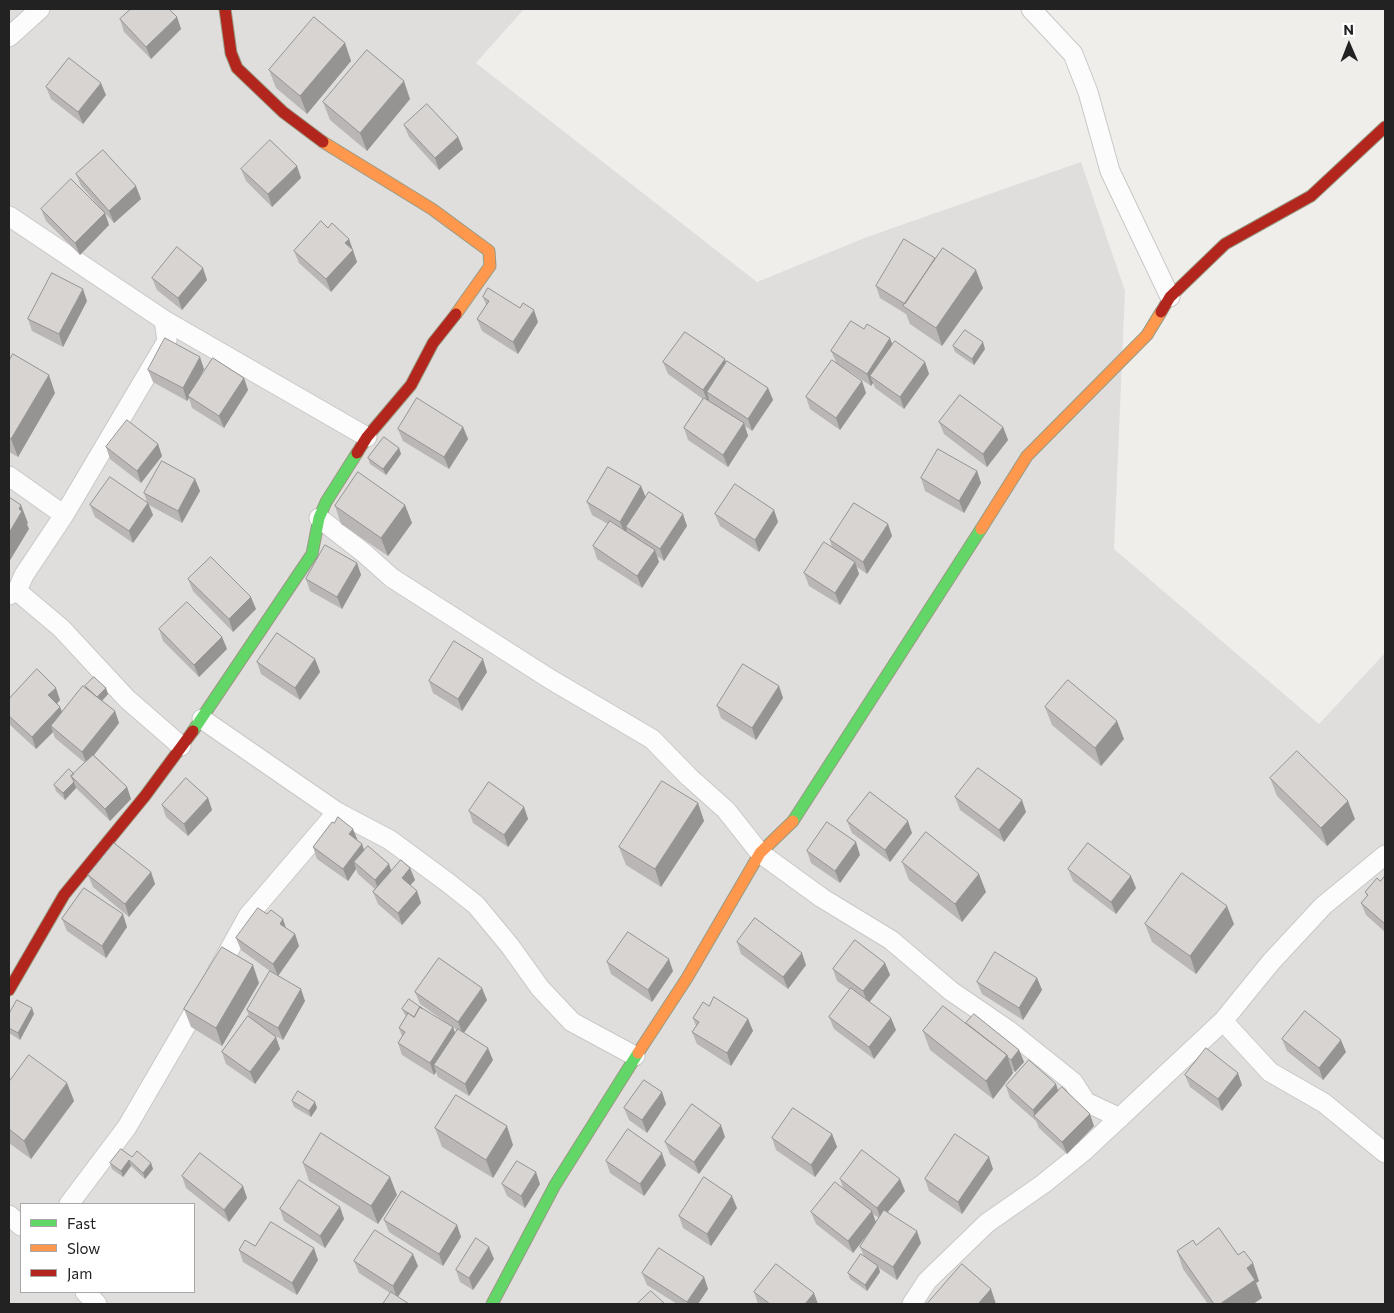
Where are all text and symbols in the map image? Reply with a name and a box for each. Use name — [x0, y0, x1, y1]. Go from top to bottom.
north arrow — [1324, 20, 1374, 70]
text: N — [1343, 21, 1354, 38]
legend — [20, 1203, 195, 1293]
text: Fast — [67, 1214, 96, 1232]
text: Slow — [67, 1239, 100, 1257]
text: Jam — [67, 1264, 92, 1282]

